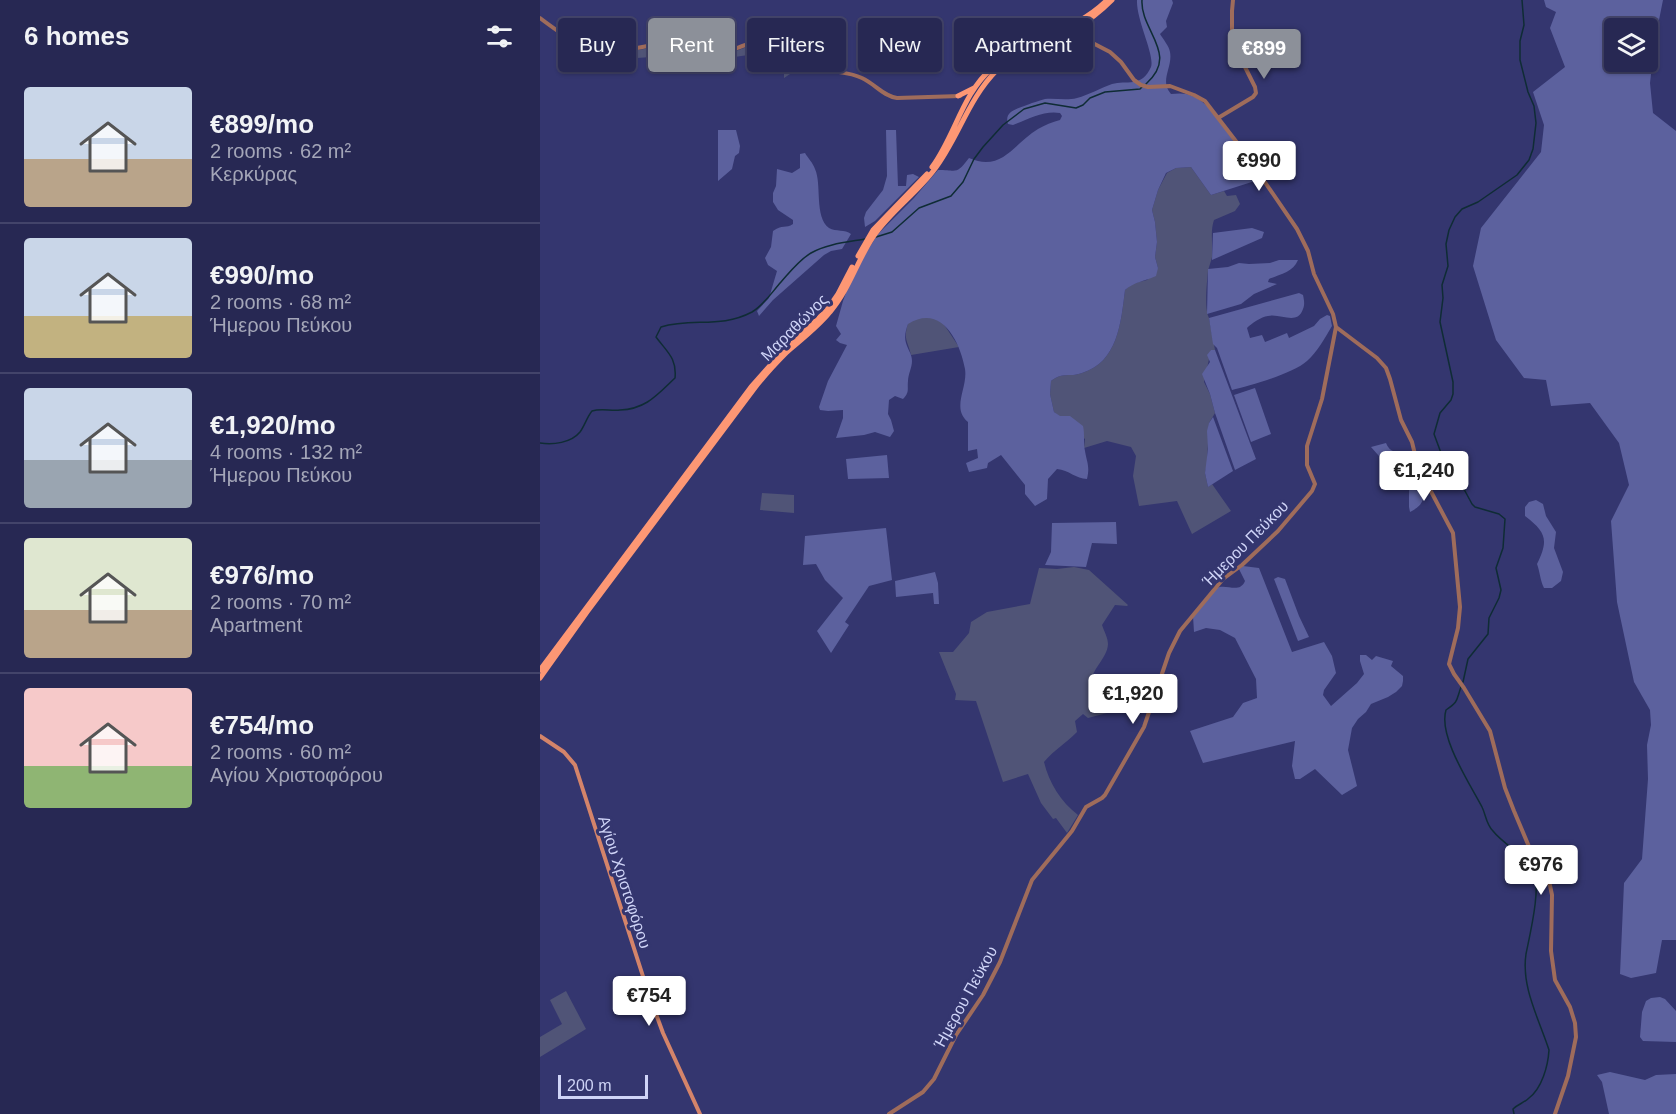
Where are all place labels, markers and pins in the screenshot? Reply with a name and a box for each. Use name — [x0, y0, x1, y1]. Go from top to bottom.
pin: €899 — [1228, 29, 1300, 80]
pin: €990 — [1223, 141, 1295, 192]
pin: €1,240 — [1375, 451, 1473, 502]
pin: €1,920 — [1084, 674, 1182, 725]
pin: €976 — [1505, 845, 1577, 896]
pin: €754 — [613, 976, 685, 1027]

